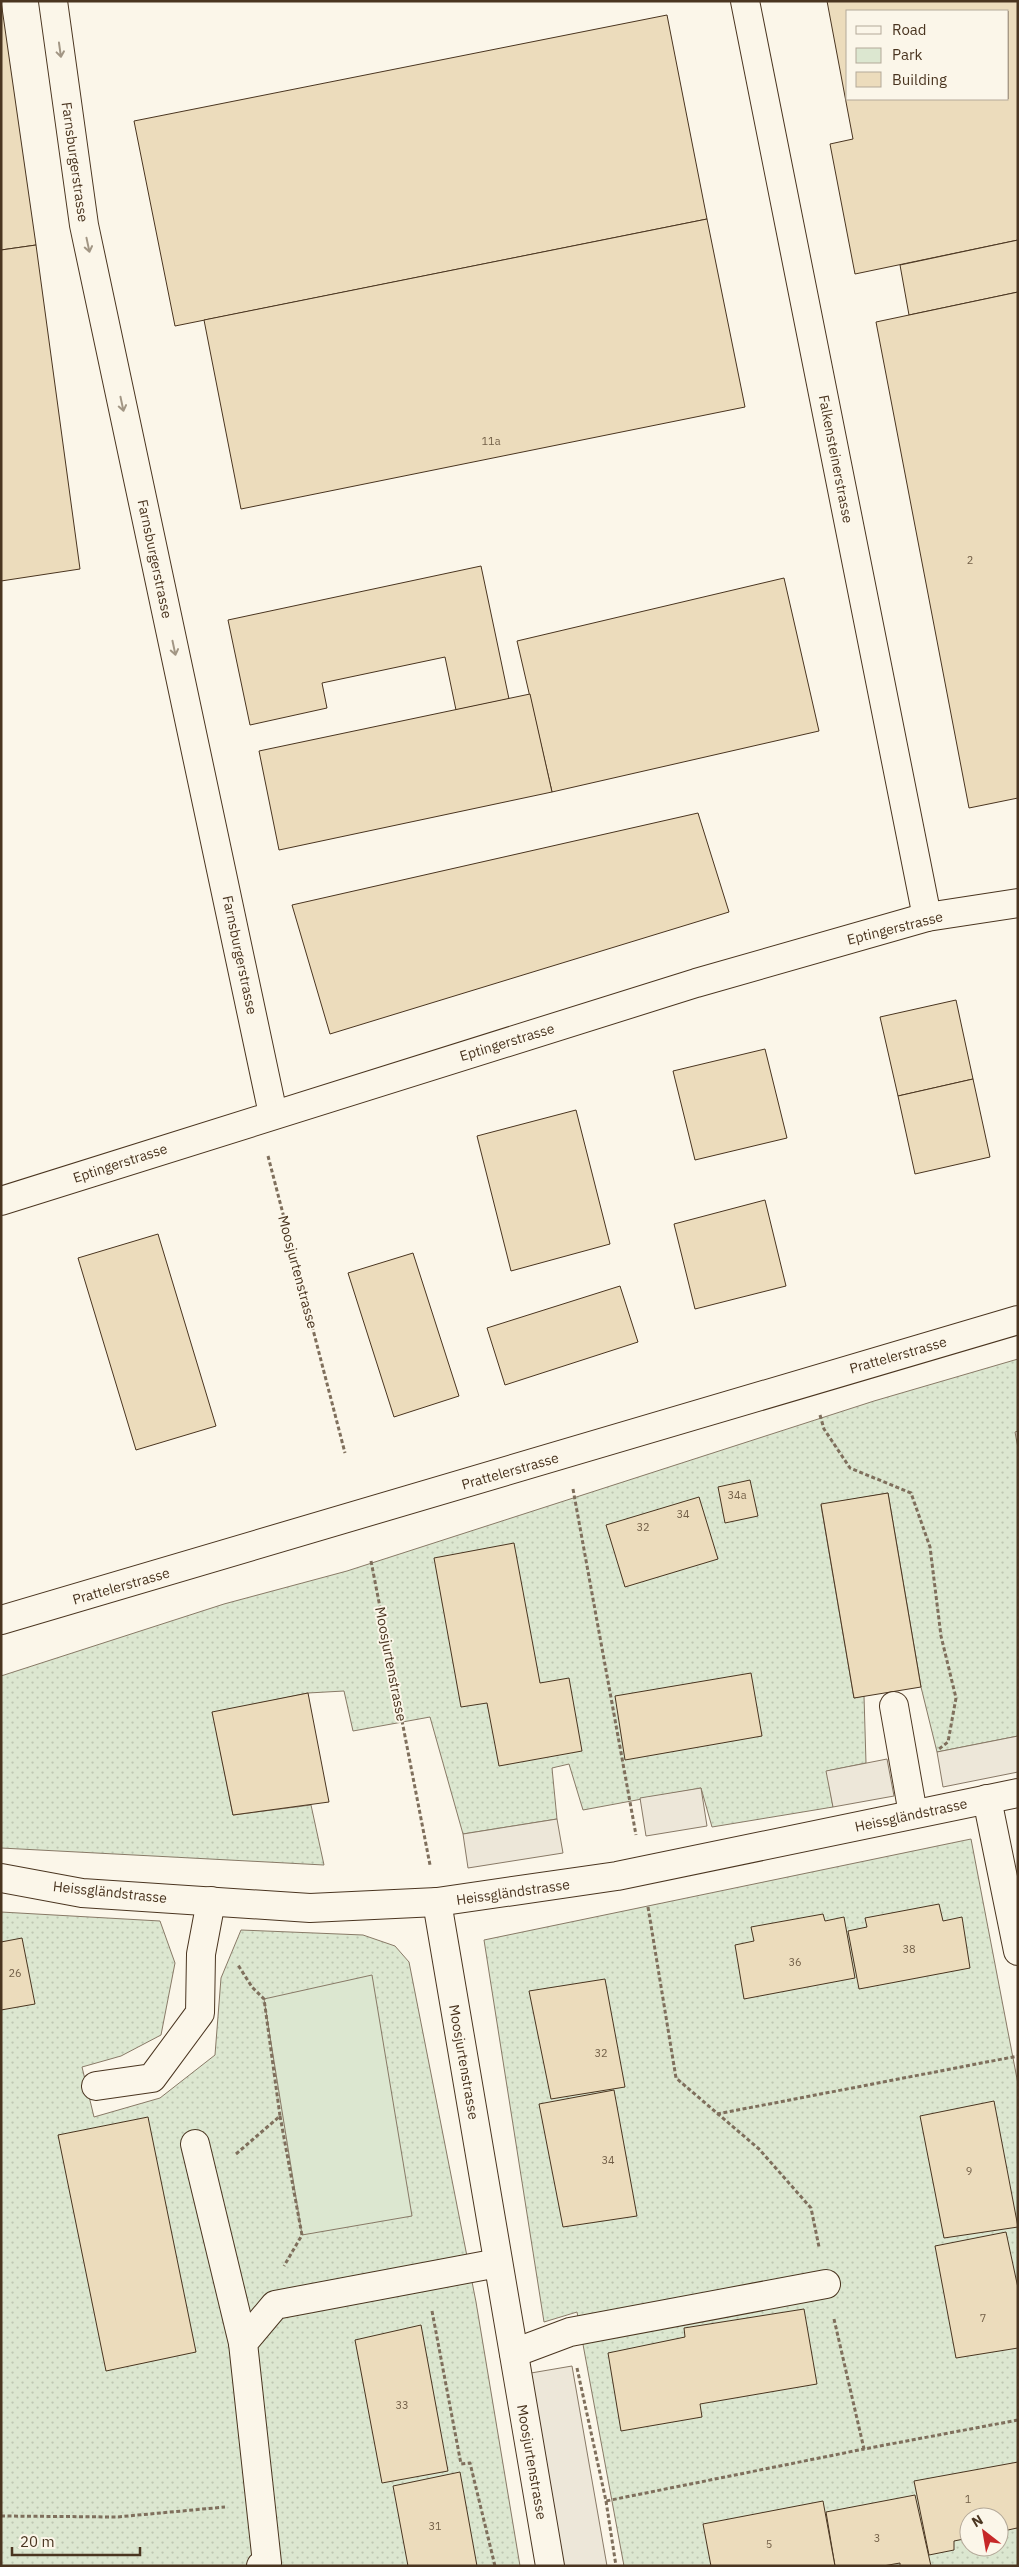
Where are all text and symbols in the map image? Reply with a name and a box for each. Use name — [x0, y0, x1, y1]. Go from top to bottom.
legend — [846, 10, 1009, 100]
text: Road — [892, 20, 927, 39]
one-way arrow — [55, 41, 65, 57]
text: Park — [892, 45, 922, 64]
text: Building — [892, 70, 947, 89]
street label: Farnsburgerstrasse — [58, 101, 92, 224]
one-way arrow — [84, 237, 93, 253]
street label: Falkensteinerstrasse — [815, 393, 857, 525]
one-way arrow — [118, 395, 127, 411]
house number: 11a — [481, 434, 501, 448]
street label: Farnsburgerstrasse — [134, 498, 176, 620]
house number: 2 — [967, 553, 973, 567]
one-way arrow — [170, 640, 179, 656]
street label: Farnsburgerstrasse — [219, 894, 261, 1016]
street label: Eptingerstrasse — [845, 907, 945, 949]
street label: Eptingerstrasse — [457, 1019, 557, 1065]
street label: Eptingerstrasse — [71, 1139, 170, 1187]
street label: Moosjurtenstrasse — [274, 1213, 322, 1331]
street label: Prattelerstrasse — [847, 1332, 949, 1377]
street label: Prattelerstrasse — [459, 1448, 561, 1493]
house number: 34a — [727, 1488, 747, 1502]
house number: 34 — [676, 1507, 690, 1521]
house number: 32 — [636, 1520, 650, 1534]
street label: Prattelerstrasse — [70, 1563, 172, 1608]
street label: Moosjurtenstrasse — [371, 1605, 411, 1723]
street label: Heissgländstrasse — [853, 1794, 969, 1836]
street label: Heissgländstrasse — [455, 1875, 571, 1909]
street label: Heissgländstrasse — [52, 1877, 168, 1907]
house number: 38 — [902, 1942, 916, 1956]
house number: 36 — [788, 1955, 802, 1969]
house number: 26 — [8, 1966, 22, 1980]
street label: Moosjurtenstrasse — [445, 2003, 483, 2121]
house number: 32 — [594, 2046, 608, 2060]
house number: 34 — [601, 2153, 615, 2167]
house number: 9 — [966, 2164, 972, 2178]
house number: 7 — [980, 2311, 986, 2325]
house number: 33 — [395, 2398, 409, 2412]
street label: Moosjurtenstrasse — [513, 2403, 551, 2521]
house number: 1 — [965, 2492, 972, 2506]
north arrow — [959, 2507, 1009, 2557]
text: N — [968, 2511, 986, 2531]
house number: 31 — [428, 2519, 442, 2533]
scale bar — [12, 2524, 140, 2556]
house number: 3 — [874, 2531, 880, 2545]
text: 20 m — [20, 2532, 55, 2551]
house number: 5 — [766, 2537, 772, 2551]

